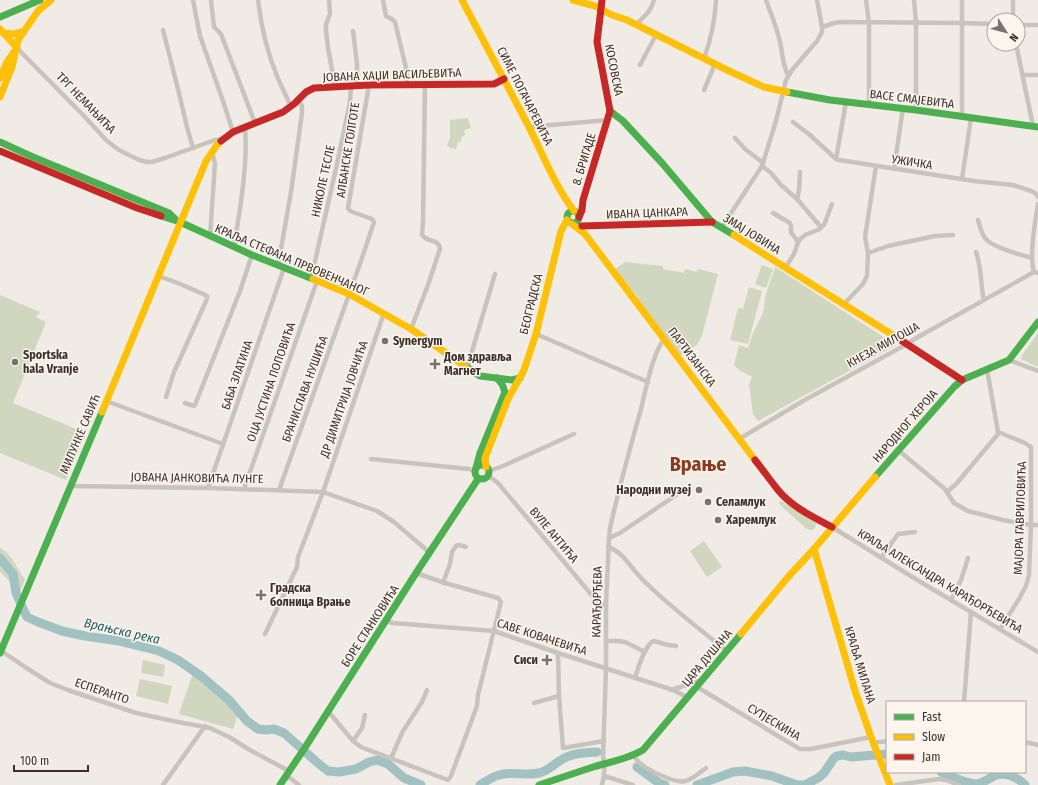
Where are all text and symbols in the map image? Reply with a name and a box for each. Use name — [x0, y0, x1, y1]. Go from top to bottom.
north arrow — [986, 12, 1026, 52]
text: N — [1006, 31, 1021, 44]
street label: КОСОВСКА — [602, 43, 626, 98]
street label: СИМЕ ПОГАЧАРЕВИЋА — [494, 45, 556, 148]
street label: ЈОВАНА ХАЏИ ВАСИЉЕВИЋА — [322, 66, 462, 84]
street label: ТРГ НЕМАЊИЋА — [53, 70, 119, 137]
street label: ВАСЕ СМАЈЕВИЋА — [869, 87, 956, 111]
street label: АЛБАНСКЕ ГОЛГОТЕ — [334, 101, 363, 199]
street label: 8. БРИГАДЕ — [569, 131, 599, 187]
street label: НИКОЛЕ ТЕСЛЕ — [309, 143, 338, 218]
street label: УЖИЧКА — [889, 152, 934, 172]
street label: ИВАНА ЦАНКАРА — [606, 205, 689, 221]
street label: ЗМАЈ ЈОВИНА — [721, 211, 784, 257]
street label: КРАЉА СТЕФАНА ПРВОВЕНЧАНОГ — [213, 221, 372, 299]
street label: БЕОГРАДСКА — [517, 271, 545, 336]
street label: КНЕЗА МИЛОША — [844, 319, 922, 371]
street label: ОЦА ЈУСТИНА ПОПОВИЋА — [244, 320, 298, 444]
street label: ПАРТИЗАНСКА — [665, 325, 719, 390]
street label: БРАНИСЛАВА НУШИЋА — [279, 333, 331, 444]
place label: Synergym — [393, 334, 442, 348]
marker: Synergym — [380, 336, 390, 346]
street label: БАБА ЗЛАТИНА — [219, 338, 256, 412]
street label: ДР ДИМИТРИЈА ЈОВЧИЋА — [317, 338, 371, 460]
place label: Sportska hala Vranje — [23, 348, 78, 376]
place label: Дом здравља Магнет — [443, 350, 512, 378]
marker: Sportska hala Vranje — [10, 357, 20, 367]
marker: Дом здравља Магнет — [429, 358, 441, 370]
street label: НАРОДНОГ ХЕРОЈА — [870, 386, 941, 465]
street label: МИЛУНКЕ САВИЋ — [57, 392, 103, 476]
district label: Врање — [670, 452, 726, 476]
street label: МАЈОРА ГАВРИЛОВИЋА — [1011, 460, 1029, 575]
street label: ЈОВАНА ЈАНКОВИЋА ЛУНГЕ — [131, 470, 264, 486]
place label: Народни музеј — [616, 483, 691, 497]
marker: Народни музеј — [694, 485, 704, 495]
place label: Селамлук — [716, 495, 766, 509]
marker: Селамлук — [703, 497, 713, 507]
street label: ВУЛЕ АНТИЋА — [527, 504, 582, 566]
place label: Харемлук — [725, 513, 777, 527]
marker: Харемлук — [713, 515, 723, 525]
street label: КРАЉА АЛЕКСАНДРА КАРАЂОРЂЕВИЋА — [855, 526, 1026, 636]
street label: КАРАЂОРЂЕВА — [589, 565, 605, 638]
place label: Градска болница Врање — [270, 581, 351, 609]
street label: БОРЕ СТАНКОВИЋА — [338, 582, 402, 670]
marker: Градска болница Врање — [255, 589, 267, 601]
water label: Врањска река — [83, 615, 162, 647]
street label: САВЕ КОВАЧЕВИЋА — [495, 616, 589, 658]
street label: КРАЉА МИЛАНА — [842, 625, 879, 706]
street label: ЦАРА ДУШАНА — [679, 626, 735, 690]
place label: Сиси — [514, 653, 538, 667]
marker: Сиси — [541, 654, 553, 666]
street label: ЕСПЕРАНТО — [73, 675, 131, 707]
street label: СУТЈЕСКИНА — [745, 701, 804, 744]
legend — [886, 701, 1026, 773]
text: Fast — [922, 710, 941, 724]
text: Slow — [922, 730, 945, 744]
scale bar — [14, 747, 88, 773]
text: Jam — [922, 750, 940, 764]
text: 100 m — [20, 754, 49, 768]

